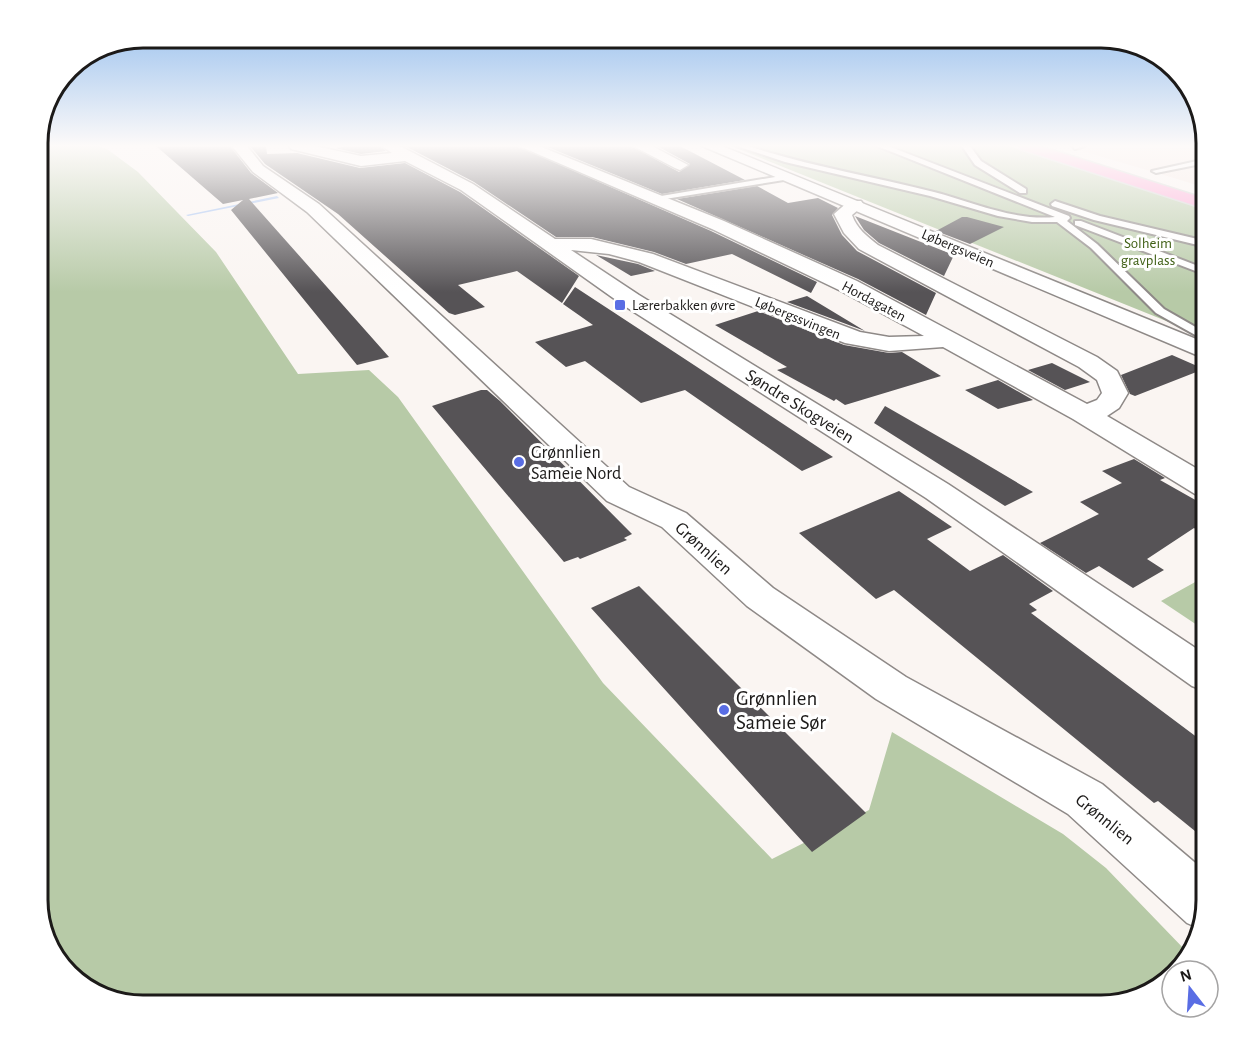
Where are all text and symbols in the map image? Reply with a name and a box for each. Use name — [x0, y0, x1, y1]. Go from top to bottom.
street label: Løbergsveien — [919, 227, 996, 270]
park label: Solheim gravplass — [1121, 236, 1175, 268]
street label: Hordagaten — [839, 278, 908, 324]
street label: Løbergssvingen — [753, 294, 843, 342]
marker: Lærerbakken øvre — [613, 298, 627, 312]
place label: Lærerbakken øvre — [632, 298, 736, 313]
street label: Søndre Skogveien — [742, 366, 857, 447]
place label: Grønnlien Sameie Nord — [531, 444, 621, 483]
marker: Grønnlien Sameie Nord — [512, 455, 526, 469]
street label: Grønnlien — [671, 519, 735, 579]
place label: Grønnlien Sameie Sør — [736, 688, 826, 733]
marker: Grønnlien Sameie Sør — [717, 703, 731, 717]
street label: Grønnlien — [1072, 791, 1137, 849]
north arrow — [1160, 959, 1220, 1019]
text: N — [1178, 966, 1194, 985]

